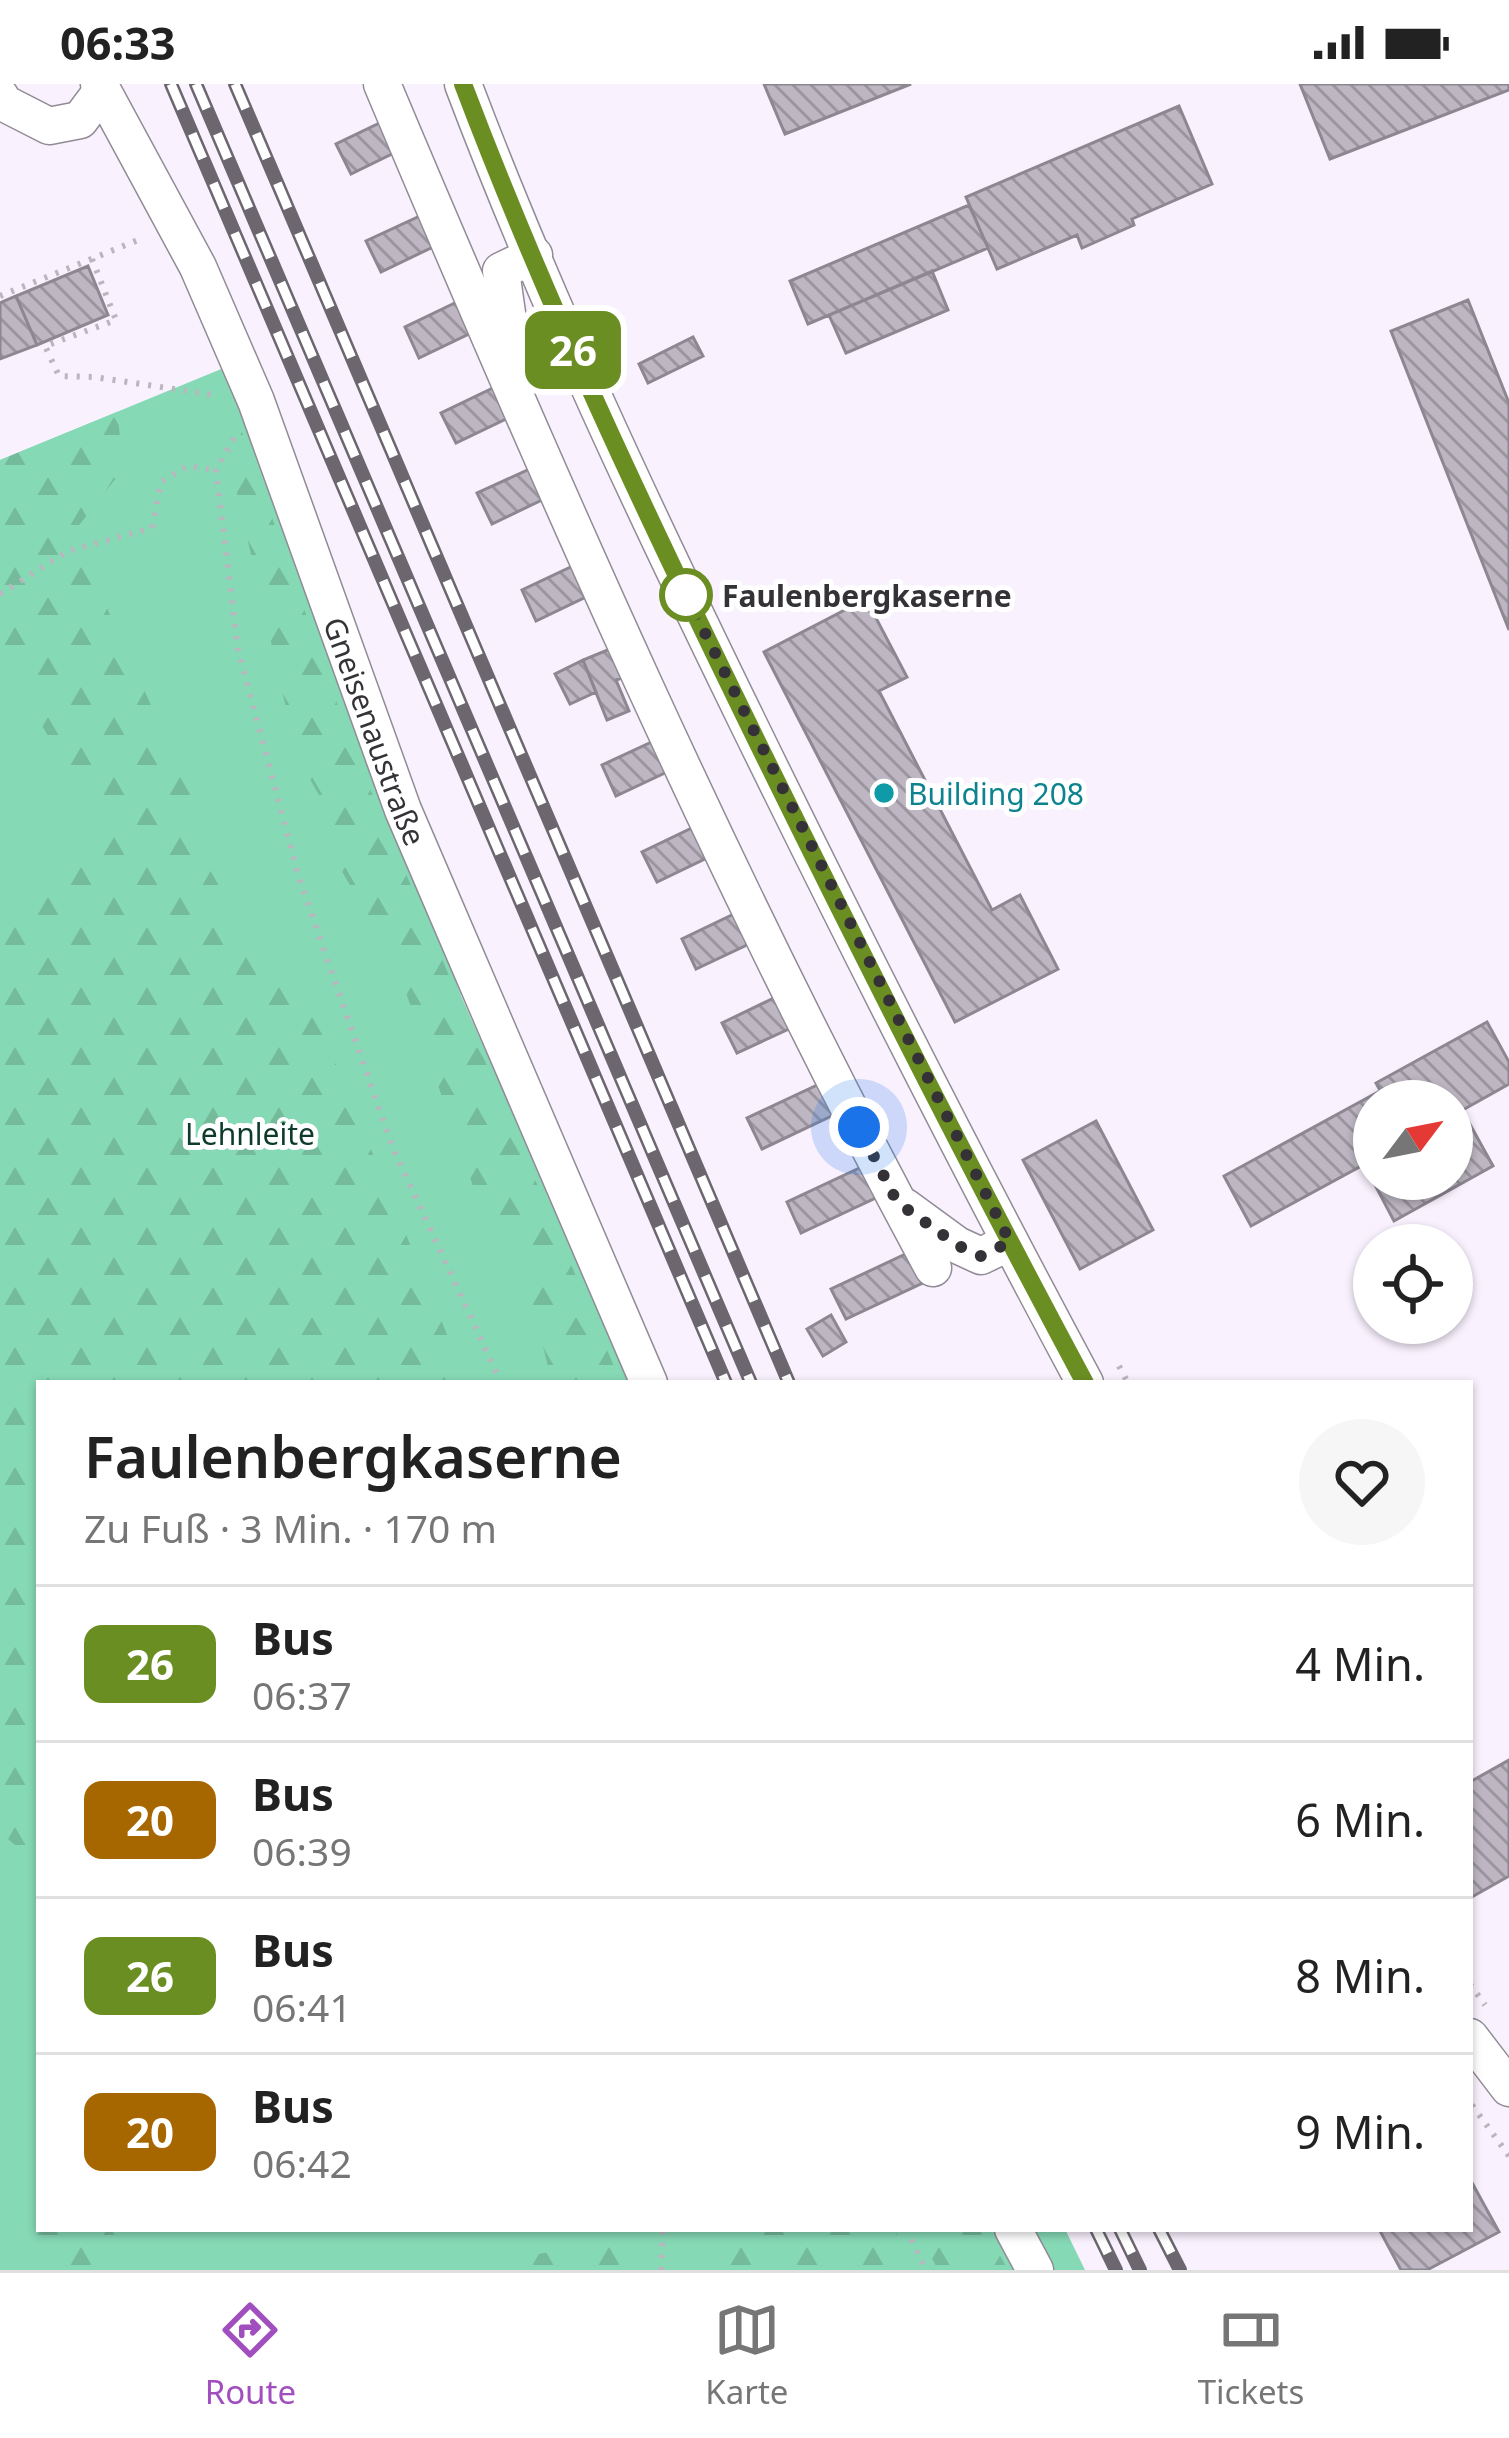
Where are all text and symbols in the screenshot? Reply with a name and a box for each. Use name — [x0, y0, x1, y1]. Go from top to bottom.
text: 06:33 — [60, 12, 176, 73]
line badge: 26 — [519, 311, 627, 389]
text: 26 — [549, 321, 597, 378]
marker: Faulenbergkaserne — [661, 570, 711, 620]
place label: Faulenbergkaserne — [722, 575, 1012, 616]
street label: Gneisenaustraße — [315, 611, 436, 851]
place label: Building 208 — [908, 773, 1084, 814]
marker: Building 208 — [871, 780, 897, 806]
north arrow — [1353, 1080, 1473, 1200]
map controls — [1353, 1080, 1473, 1344]
your location — [829, 1097, 889, 1157]
park label: Lehnleite — [185, 1113, 315, 1154]
button: locate — [1353, 1224, 1473, 1344]
text: Faulenbergkaserne — [84, 1417, 622, 1495]
button: heart — [1299, 1419, 1425, 1545]
text: Zu Fuß · 3 Min. · 170 m — [84, 1501, 497, 1554]
text: Bus — [252, 1607, 334, 1668]
text: 4 Min. — [1295, 1633, 1425, 1694]
text: 26 — [126, 1635, 174, 1692]
text: 06:37 — [252, 1668, 352, 1721]
text: Bus — [252, 1763, 334, 1824]
text: 6 Min. — [1295, 1789, 1425, 1850]
text: 20 — [126, 1791, 174, 1848]
text: 06:39 — [252, 1824, 352, 1877]
text: Bus — [252, 1919, 334, 1980]
text: 8 Min. — [1295, 1945, 1425, 2006]
text: 26 — [126, 1947, 174, 2004]
text: 06:41 — [252, 1980, 352, 2033]
text: Bus — [252, 2075, 334, 2136]
text: 9 Min. — [1295, 2101, 1425, 2162]
text: 20 — [126, 2103, 174, 2160]
text: 06:42 — [252, 2136, 352, 2189]
tab: Route — [205, 2297, 296, 2414]
tab: Karte — [705, 2297, 788, 2414]
tab: Tickets — [1198, 2297, 1304, 2414]

